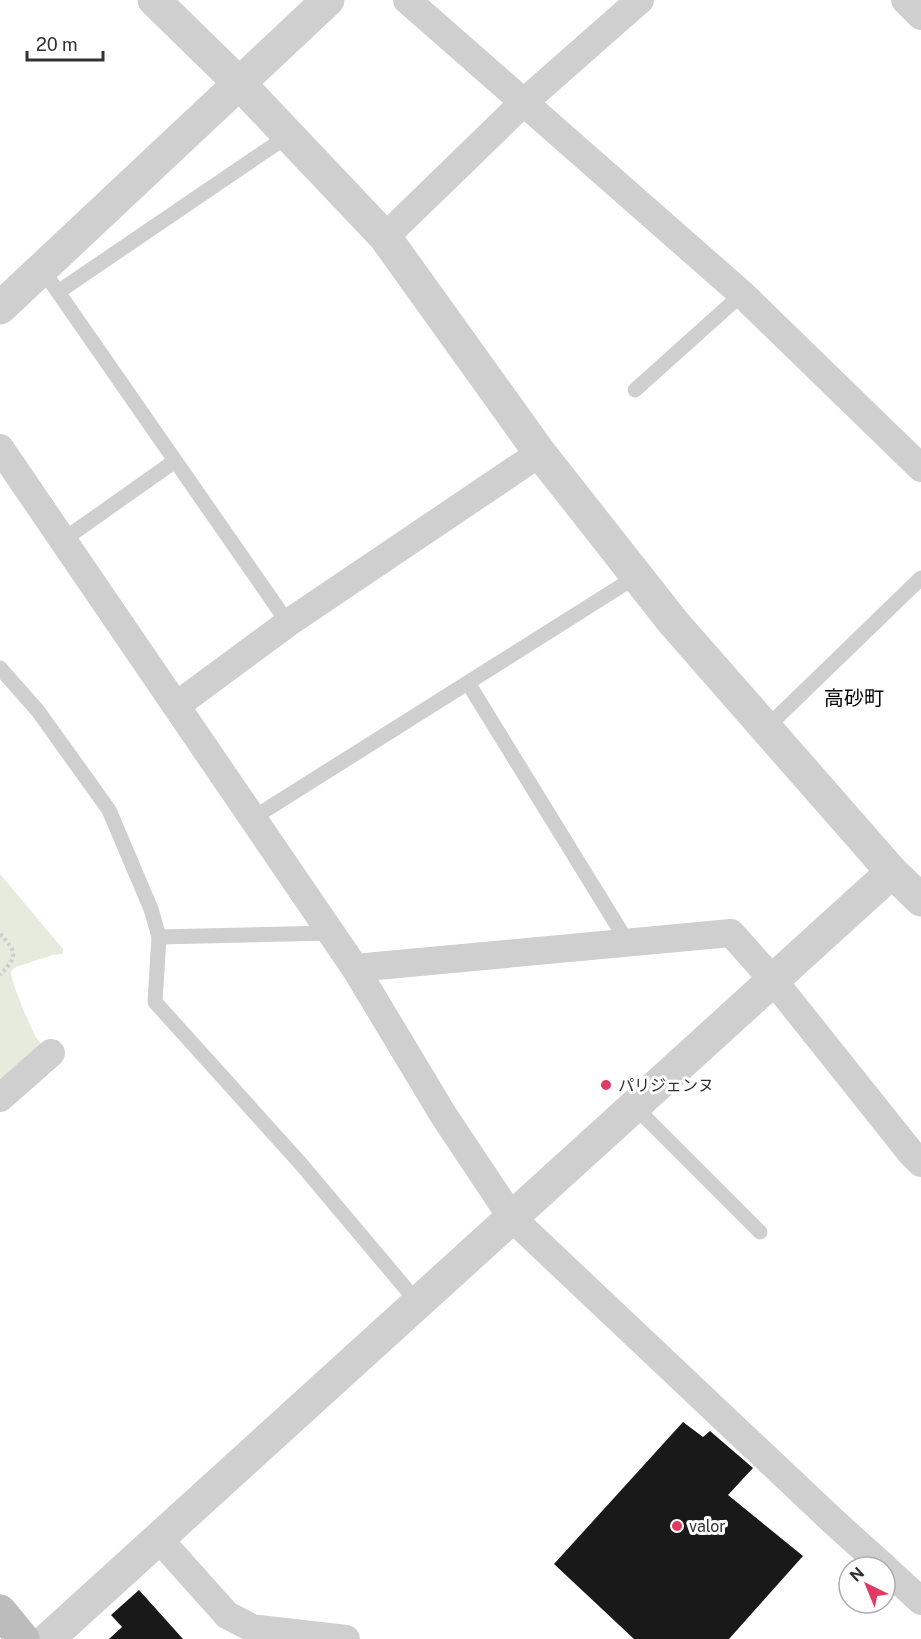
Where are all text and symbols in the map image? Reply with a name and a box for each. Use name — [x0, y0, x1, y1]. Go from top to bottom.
scale bar — [27, 24, 104, 62]
text: 20 m — [36, 34, 78, 55]
district label: 高砂町 — [824, 686, 884, 710]
place label: パリジェンヌ — [618, 1076, 714, 1095]
marker: パリジェンヌ — [599, 1078, 613, 1092]
place label: valor — [689, 1517, 725, 1536]
marker: valor — [670, 1519, 684, 1533]
north arrow — [837, 1555, 897, 1615]
text: N — [846, 1563, 868, 1586]

